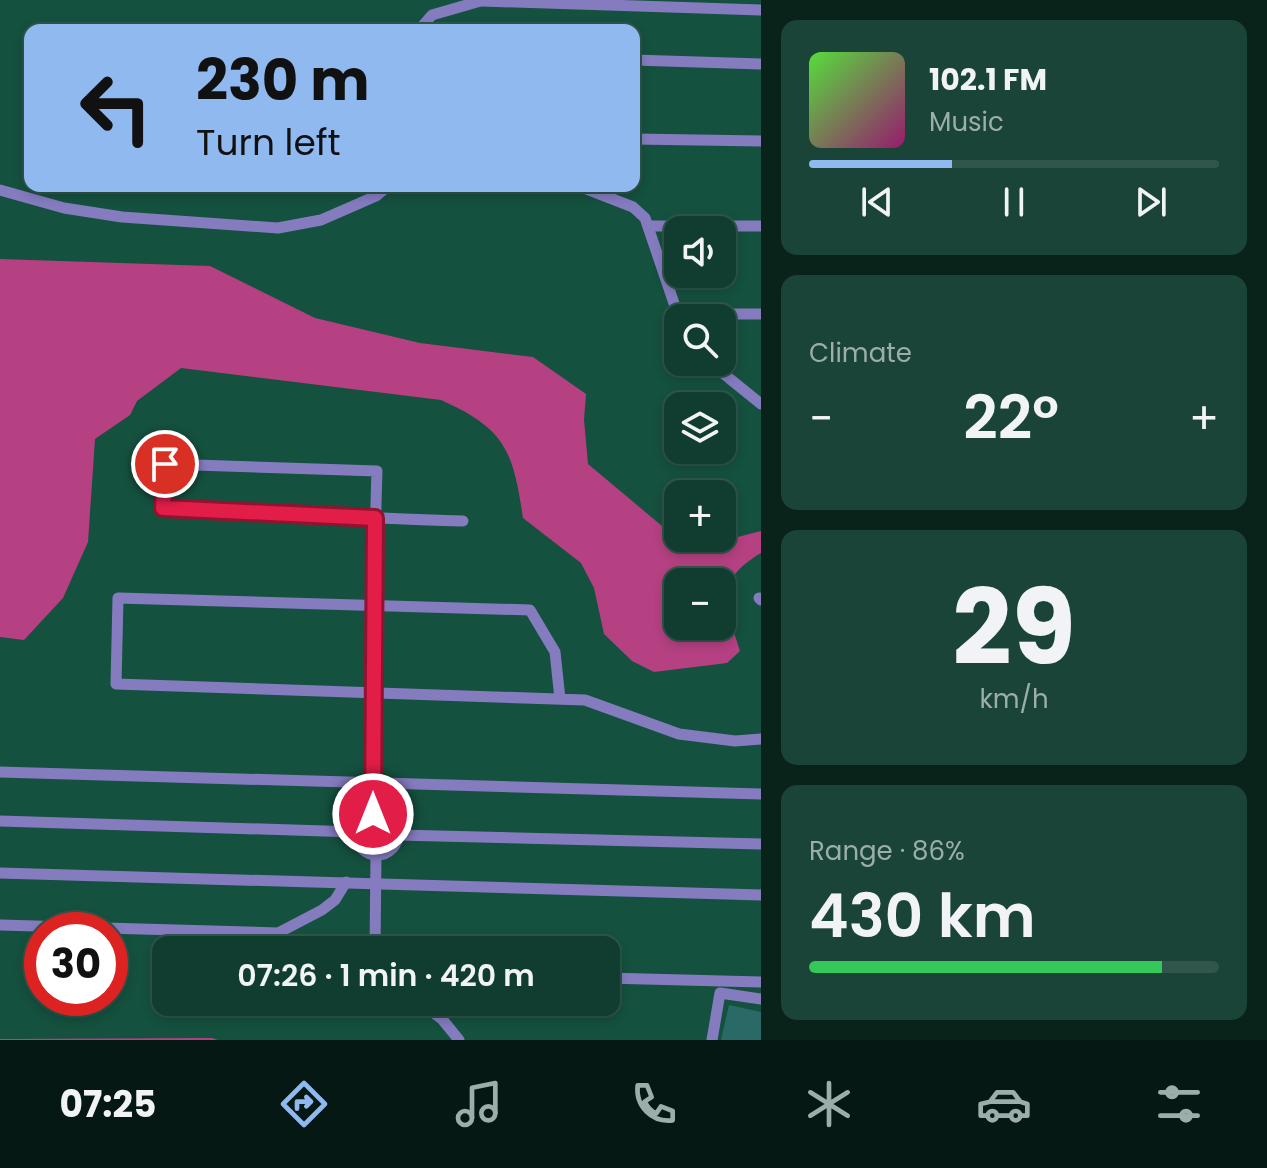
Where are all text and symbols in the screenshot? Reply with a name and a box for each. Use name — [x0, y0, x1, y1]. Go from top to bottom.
text: 230 m — [196, 41, 370, 120]
icon: left — [64, 56, 168, 160]
text: 102.1 FM — [929, 58, 1047, 101]
text: Music — [929, 104, 1004, 140]
text: Turn left — [196, 117, 341, 168]
icon: previous — [855, 180, 899, 224]
icon: pause — [992, 180, 1036, 224]
icon: next — [1129, 180, 1173, 224]
map controls — [664, 216, 736, 640]
button: sound — [664, 216, 736, 288]
button: search — [664, 304, 736, 376]
text: Climate — [809, 335, 912, 371]
text: 22° — [963, 376, 1059, 460]
text: − — [809, 388, 833, 449]
text: + — [1189, 388, 1219, 449]
button: layers — [664, 392, 736, 464]
pin — [131, 430, 199, 498]
icon: arrive — [143, 442, 187, 486]
button: + — [664, 480, 736, 552]
text: 29 — [952, 555, 1076, 700]
button: − — [664, 568, 736, 640]
text: km/h — [979, 681, 1049, 717]
position arrow — [331, 772, 415, 856]
text: Range · 86% — [809, 833, 965, 869]
text: 430 km — [809, 874, 1036, 958]
speed limit sign: 30 — [24, 912, 128, 1016]
text: 07:26 · 1 min · 420 m — [237, 954, 535, 997]
icon: directions — [276, 1076, 332, 1132]
icon: music — [451, 1076, 507, 1132]
icon: phone — [626, 1076, 682, 1132]
icon: climate — [801, 1076, 857, 1132]
icon: car — [976, 1076, 1032, 1132]
icon: filters — [1151, 1076, 1207, 1132]
text: 07:25 — [60, 1079, 156, 1130]

